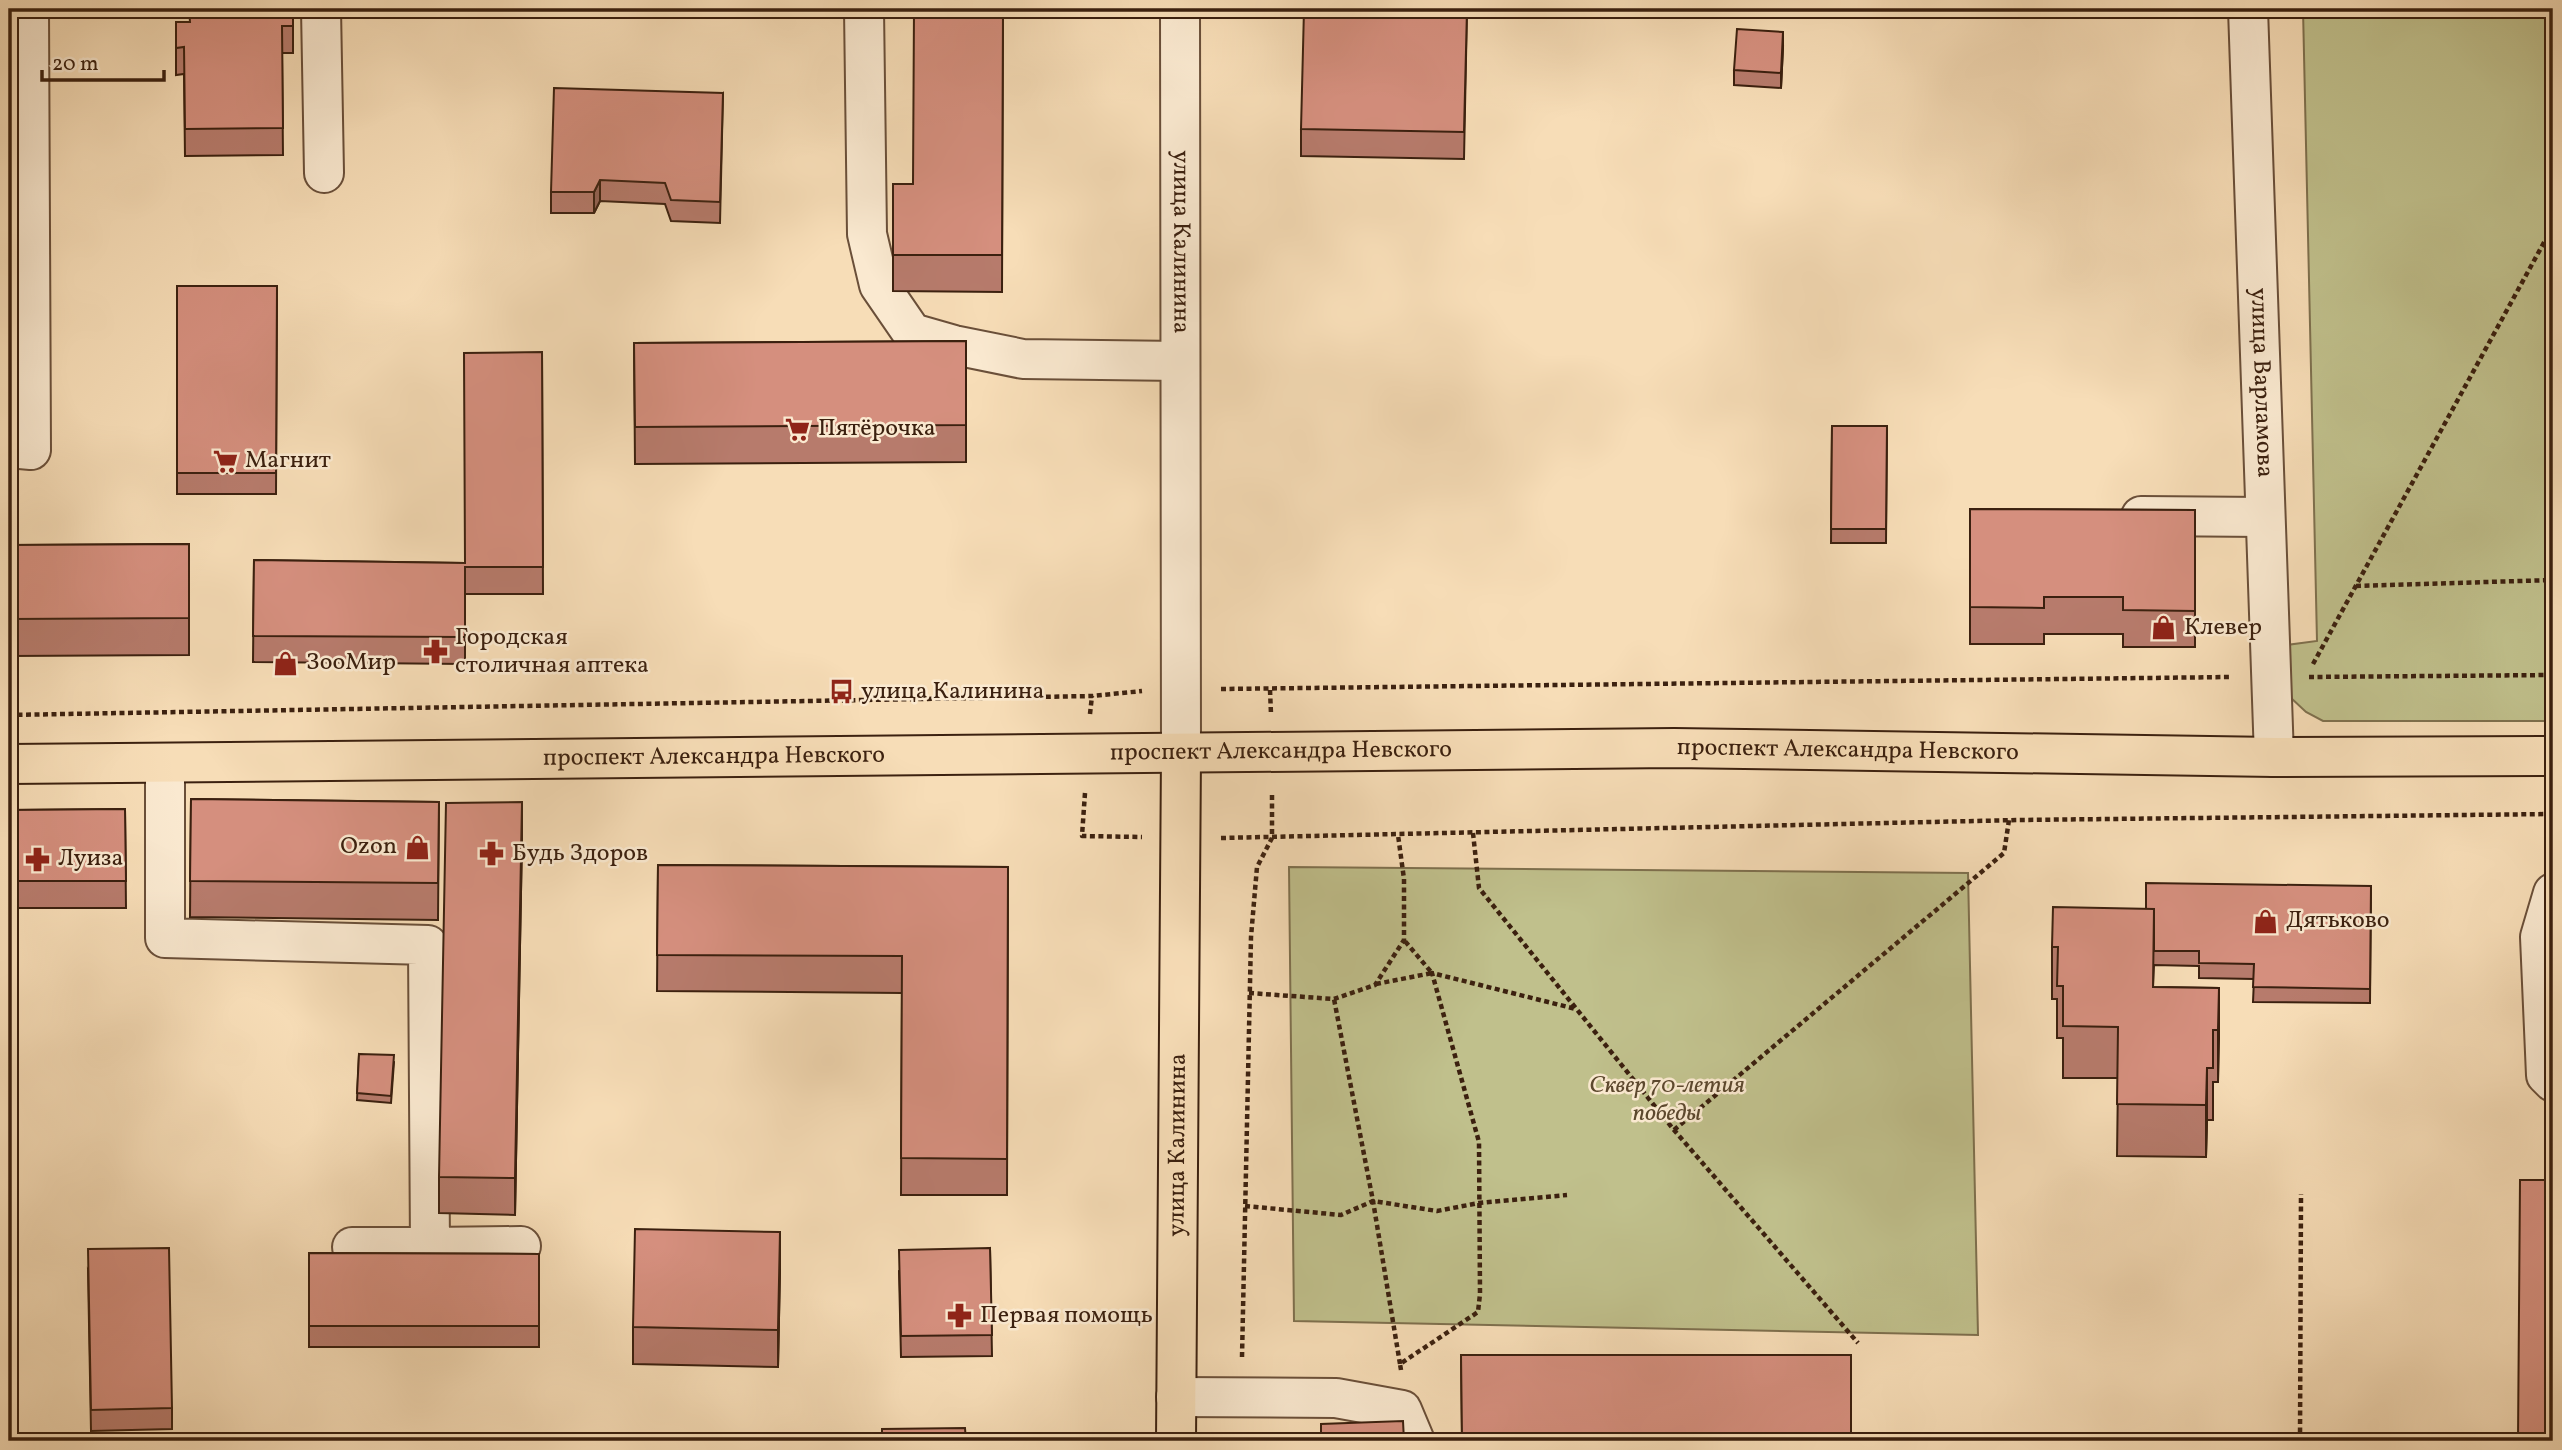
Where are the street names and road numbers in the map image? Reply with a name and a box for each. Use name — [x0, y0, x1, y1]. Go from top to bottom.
street label: улица Калинина — [1163, 150, 1197, 334]
street label: улица Варламова — [2241, 287, 2281, 478]
street label: проспект Александра Невского — [1677, 731, 2019, 770]
street label: проспект Александра Невского — [1110, 733, 1452, 770]
street label: проспект Александра Невского — [543, 739, 885, 776]
street label: улица Калинина — [1160, 1053, 1196, 1237]

